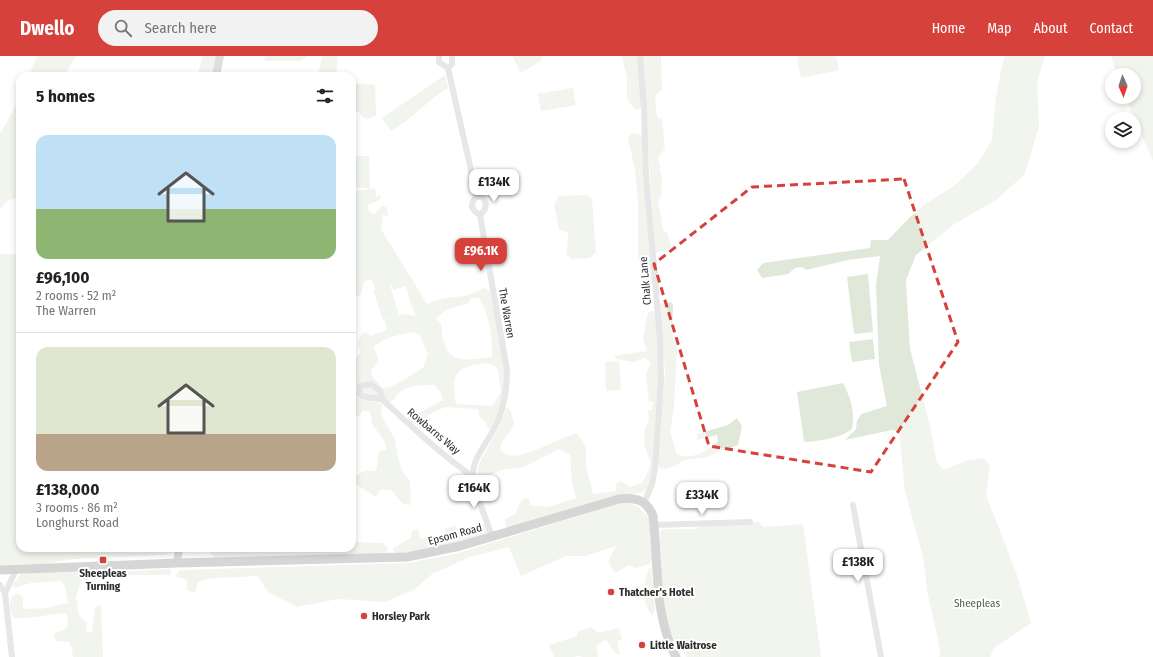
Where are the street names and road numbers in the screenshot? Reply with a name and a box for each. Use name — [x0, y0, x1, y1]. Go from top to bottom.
street label: Chalk Lane — [637, 256, 654, 306]
street label: The Warren — [496, 287, 517, 339]
street label: Rowbarns Way — [405, 406, 463, 457]
street label: Epsom Road — [427, 521, 483, 548]

